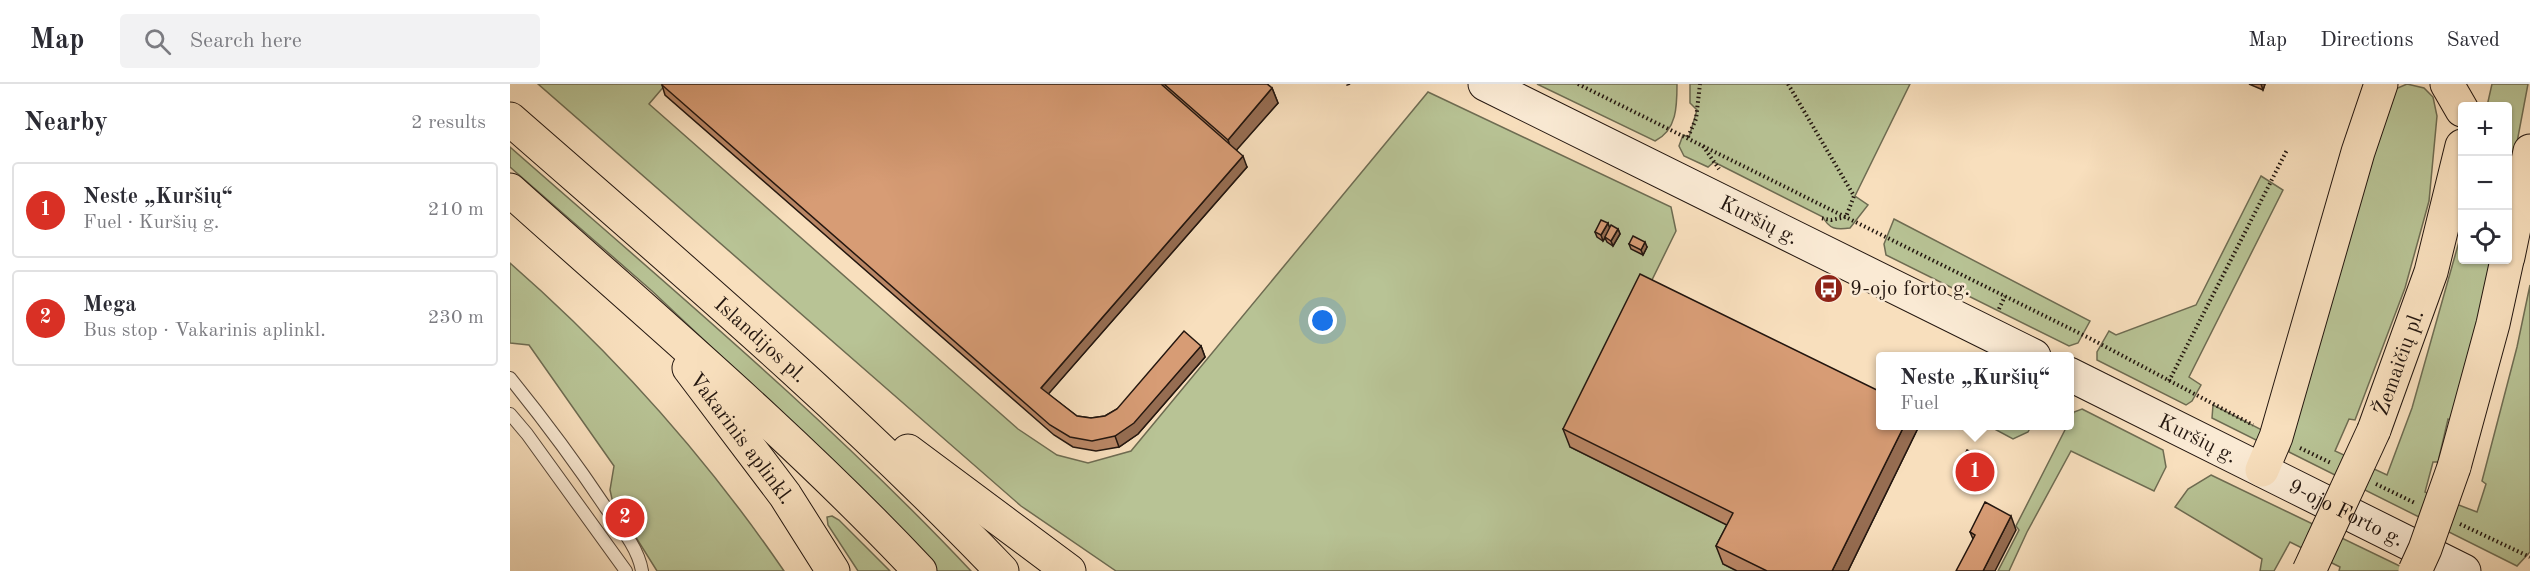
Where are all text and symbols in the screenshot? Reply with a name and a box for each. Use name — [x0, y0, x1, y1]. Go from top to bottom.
search box — [120, 14, 540, 68]
icon: search — [141, 25, 174, 58]
text: Map — [30, 27, 84, 55]
text: Search here — [189, 30, 302, 52]
text: Map — [2248, 30, 2287, 51]
text: Directions — [2320, 30, 2414, 51]
text: Saved — [2447, 30, 2500, 51]
map controls — [2458, 102, 2512, 264]
button: + — [2458, 102, 2512, 156]
text: Nearby — [24, 110, 108, 136]
text: 2 results — [411, 113, 486, 133]
button: − — [2458, 156, 2512, 210]
text: Neste „Kuršių“ — [83, 186, 233, 208]
street label: Kuršių g. — [1716, 193, 1801, 249]
text: 1 — [40, 200, 51, 220]
text: 210 m — [428, 200, 484, 220]
button: locate — [2458, 210, 2512, 264]
text: Fuel · Kuršių g. — [83, 213, 219, 233]
bus stop icon: 9-ojo forto g. — [1813, 272, 1845, 304]
place label: 9-ojo forto g. — [1850, 279, 1970, 300]
text: Mega — [83, 294, 136, 316]
street label: Islandijos pl. — [710, 294, 810, 387]
your location — [1308, 306, 1337, 335]
street label: Žemaičių pl. — [2367, 307, 2428, 418]
text: 2 — [40, 308, 51, 328]
text: 230 m — [428, 308, 484, 328]
text: Bus stop · Vakarinis aplinkl. — [83, 321, 326, 341]
popup — [1876, 352, 2074, 430]
text: Neste „Kuršių“ — [1900, 367, 2050, 389]
street label: Vakarinis aplinkl. — [685, 369, 797, 508]
text: Fuel — [1900, 394, 1939, 414]
street label: Kuršių g. — [2155, 411, 2240, 468]
pin: 1 — [1956, 450, 1994, 494]
street label: 9-ojo Forto g. — [2285, 476, 2407, 551]
pin: 2 — [606, 496, 644, 540]

